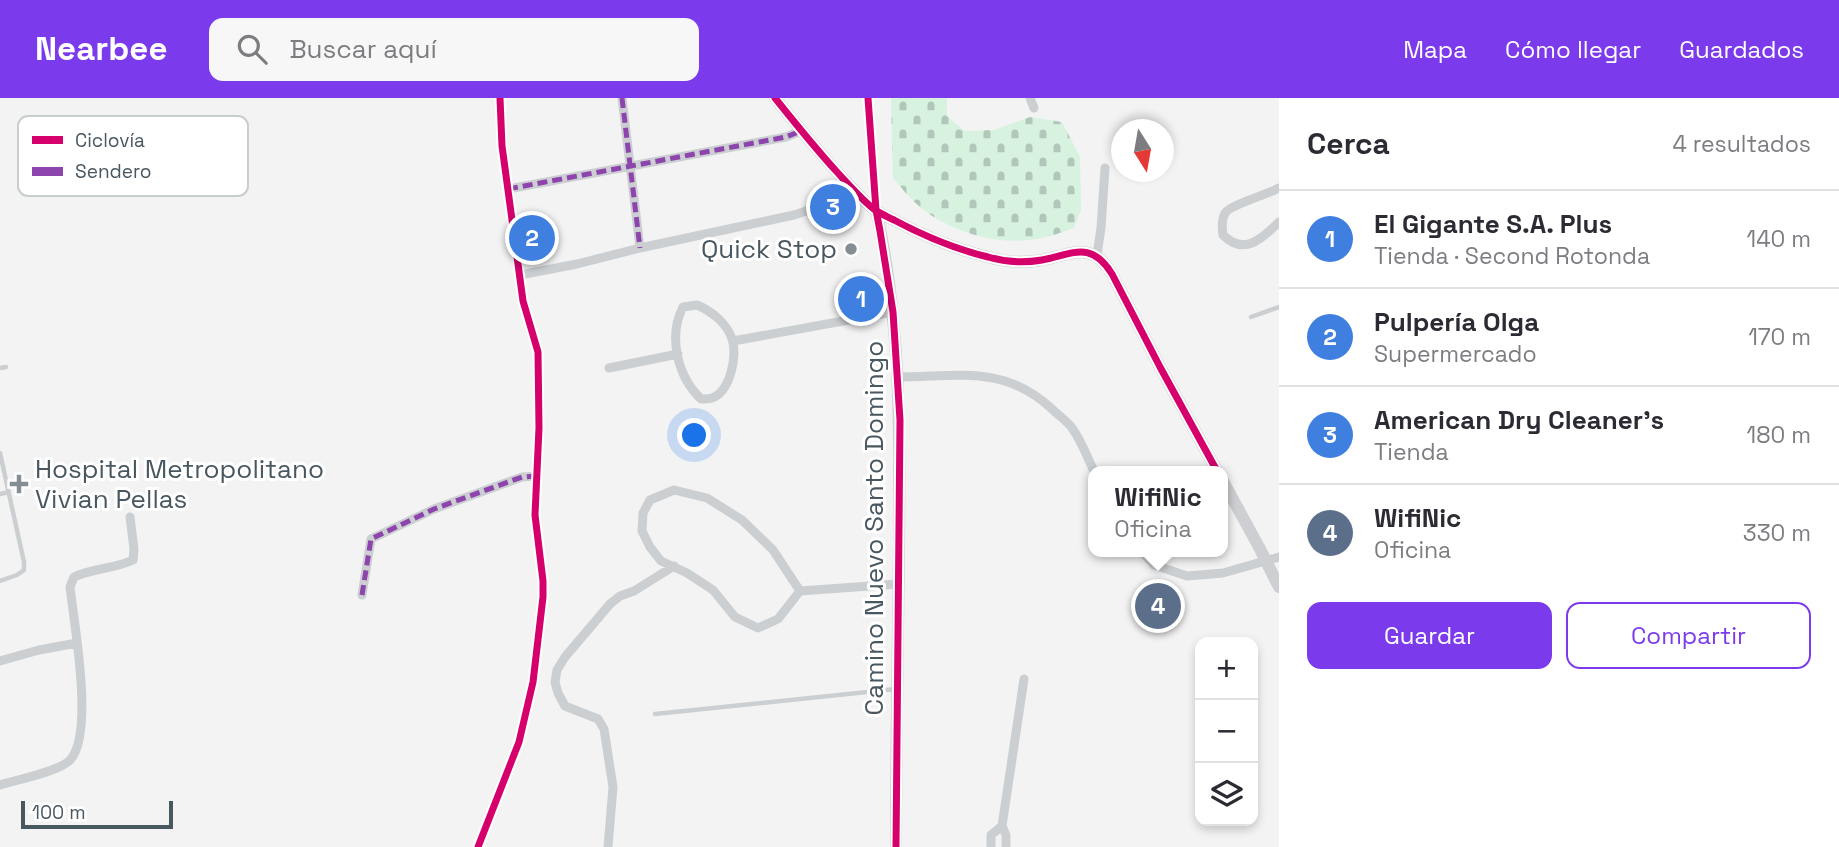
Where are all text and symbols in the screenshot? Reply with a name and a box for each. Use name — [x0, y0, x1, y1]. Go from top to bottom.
search box — [209, 18, 699, 81]
text: Nearbee — [35, 28, 167, 70]
icon: search — [233, 30, 271, 68]
text: Buscar aquí — [289, 32, 437, 66]
text: Mapa — [1403, 34, 1467, 65]
text: Cómo llegar — [1505, 34, 1641, 65]
text: Guardados — [1679, 34, 1804, 65]
legend — [18, 116, 248, 196]
north arrow — [1111, 119, 1174, 182]
text: Cerca — [1307, 124, 1390, 163]
text: Ciclovía — [75, 128, 145, 153]
text: 4 resultados — [1672, 129, 1811, 159]
text: Sendero — [75, 159, 152, 184]
pin: 3 — [810, 181, 856, 233]
text: El Gigante S.A. Plus — [1374, 207, 1612, 241]
pin: 2 — [509, 212, 555, 264]
text: 1 — [1325, 224, 1335, 254]
text: 140 m — [1747, 224, 1811, 254]
place label: Quick Stop — [701, 232, 837, 266]
marker: Quick Stop — [843, 241, 859, 257]
text: Tienda · Second Rotonda — [1374, 241, 1650, 271]
pin: 1 — [838, 273, 884, 325]
text: Pulpería Olga — [1374, 305, 1539, 339]
text: 2 — [1323, 322, 1337, 352]
text: 170 m — [1748, 322, 1811, 352]
text: Supermercado — [1374, 339, 1537, 369]
street label: Camino Nuevo Santo Domingo — [857, 341, 891, 715]
text: American Dry Cleaner's — [1374, 403, 1664, 437]
your location — [677, 418, 711, 452]
text: 3 — [1323, 420, 1337, 450]
text: 180 m — [1747, 420, 1811, 450]
text: Tienda — [1374, 437, 1449, 467]
place label: Hospital Metropolitano Vivian Pellas — [35, 452, 324, 516]
popup — [1088, 466, 1228, 557]
marker: Hospital Metropolitano Vivian Pellas — [9, 474, 29, 494]
text: WifiNic — [1114, 480, 1202, 514]
text: WifiNic — [1374, 501, 1461, 535]
text: Oficina — [1114, 514, 1192, 544]
text: 4 — [1323, 518, 1337, 548]
text: 330 m — [1743, 518, 1811, 548]
text: Oficina — [1374, 535, 1451, 565]
pin: 4 — [1135, 580, 1181, 632]
button: Guardar — [1307, 602, 1552, 669]
button: Compartir — [1566, 602, 1811, 669]
map controls — [1195, 637, 1258, 826]
button: + — [1195, 637, 1258, 700]
button: − — [1195, 700, 1258, 763]
button: layers — [1195, 763, 1258, 826]
scale bar — [21, 798, 173, 830]
text: 100 m — [32, 800, 86, 825]

